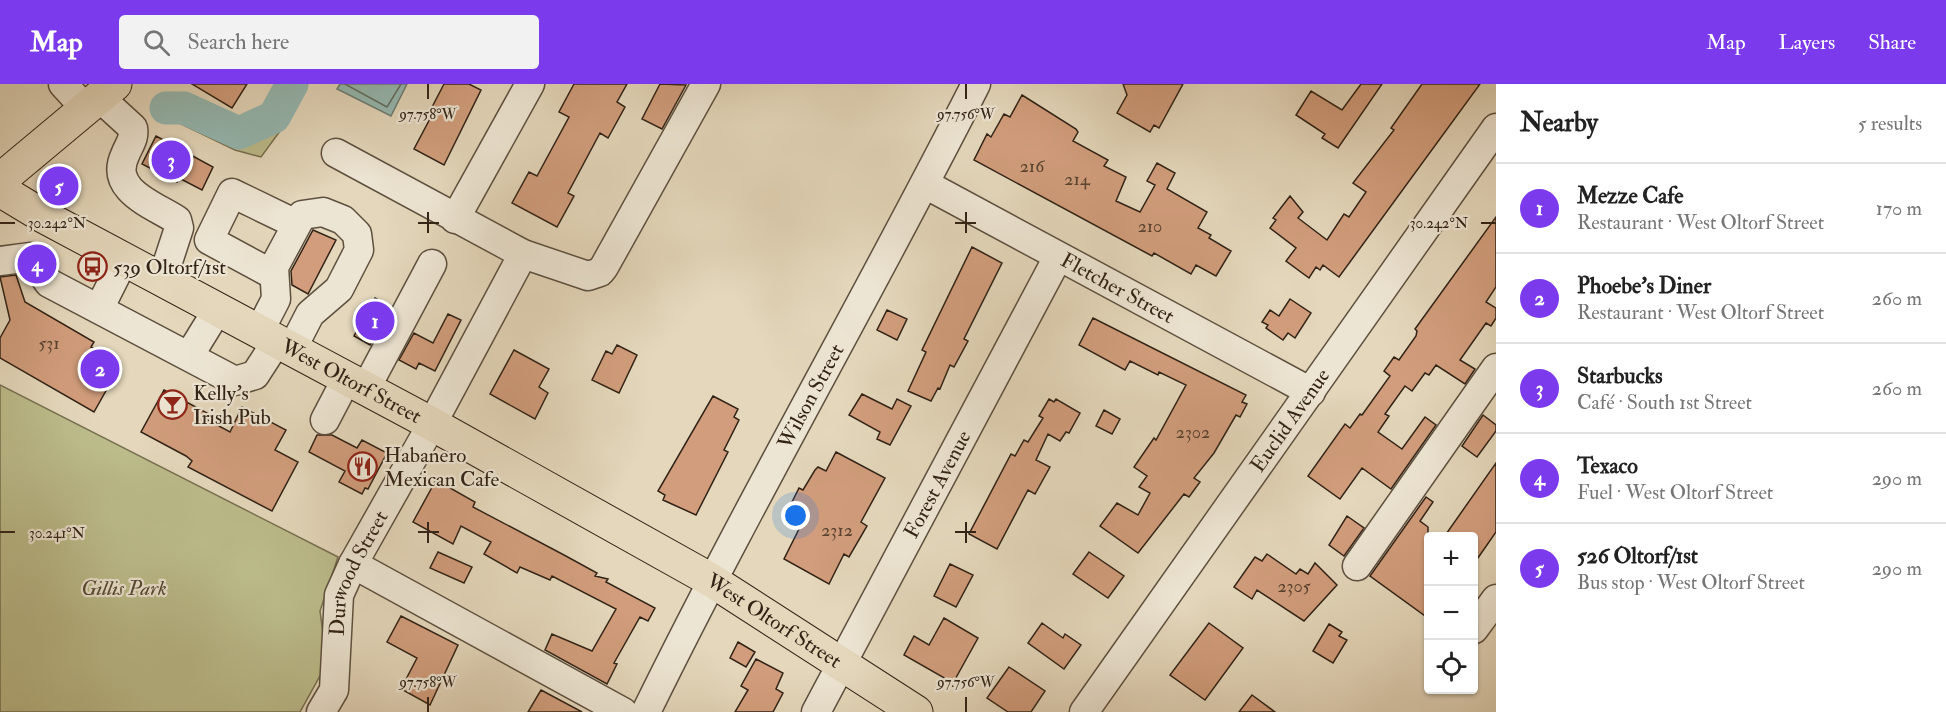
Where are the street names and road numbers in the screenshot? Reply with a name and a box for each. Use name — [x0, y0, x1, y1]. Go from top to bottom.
street label: Fletcher Street — [1056, 247, 1179, 330]
street label: West Oltorf Street — [275, 332, 426, 430]
street label: Wilson Street — [771, 339, 850, 455]
street label: Euclid Avenue — [1244, 363, 1336, 478]
street label: Forest Avenue — [898, 426, 977, 543]
street label: Durwood Street — [324, 506, 395, 637]
street label: West Oltorf Street — [700, 567, 847, 675]

